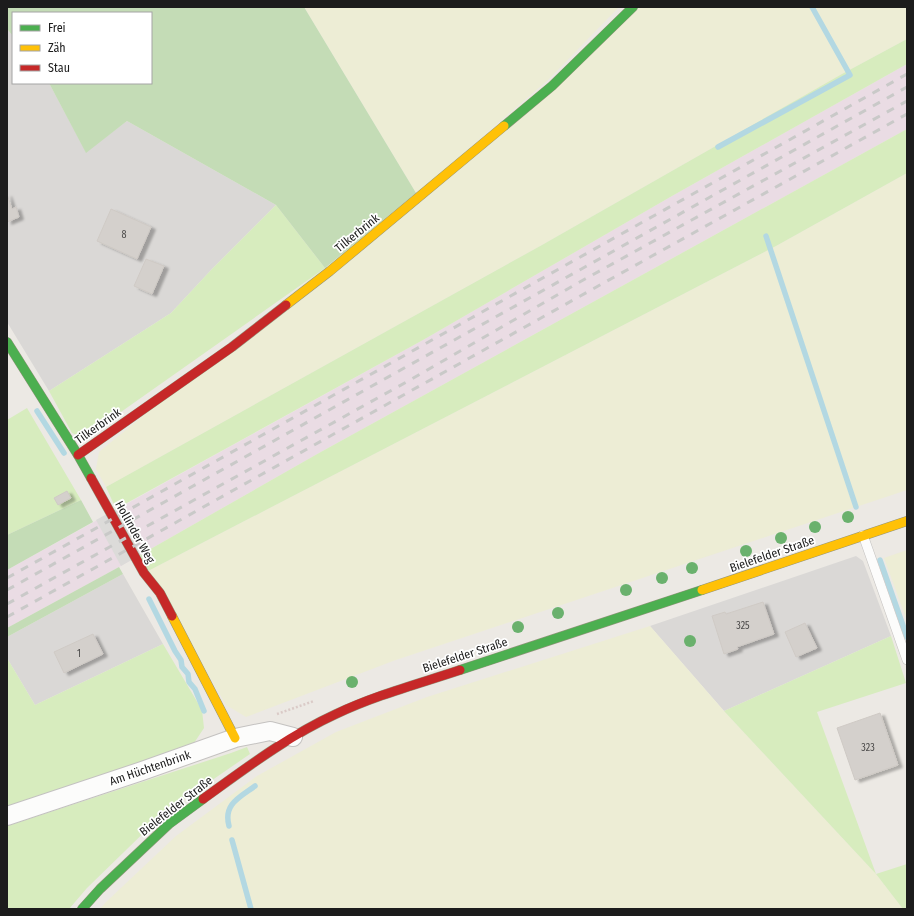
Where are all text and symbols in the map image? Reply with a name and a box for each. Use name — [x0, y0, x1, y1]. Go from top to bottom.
legend — [12, 12, 152, 84]
text: Frei — [48, 21, 66, 35]
text: Zäh — [48, 41, 66, 55]
text: Stau — [48, 61, 70, 75]
street label: Tilkerbrink — [332, 211, 382, 255]
house number: 8 — [122, 229, 127, 241]
street label: Tilkerbrink — [72, 405, 124, 447]
street label: Hollinder Weg — [112, 498, 158, 566]
street label: Bielefelder Straße — [728, 533, 816, 575]
house number: 325 — [736, 620, 750, 632]
street label: Bielefelder Straße — [421, 635, 509, 675]
house number: 1 — [77, 648, 81, 660]
house number: 323 — [861, 742, 875, 754]
street label: Am Hüchtenbrink — [108, 747, 193, 788]
street label: Bielefelder Straße — [137, 773, 215, 839]

